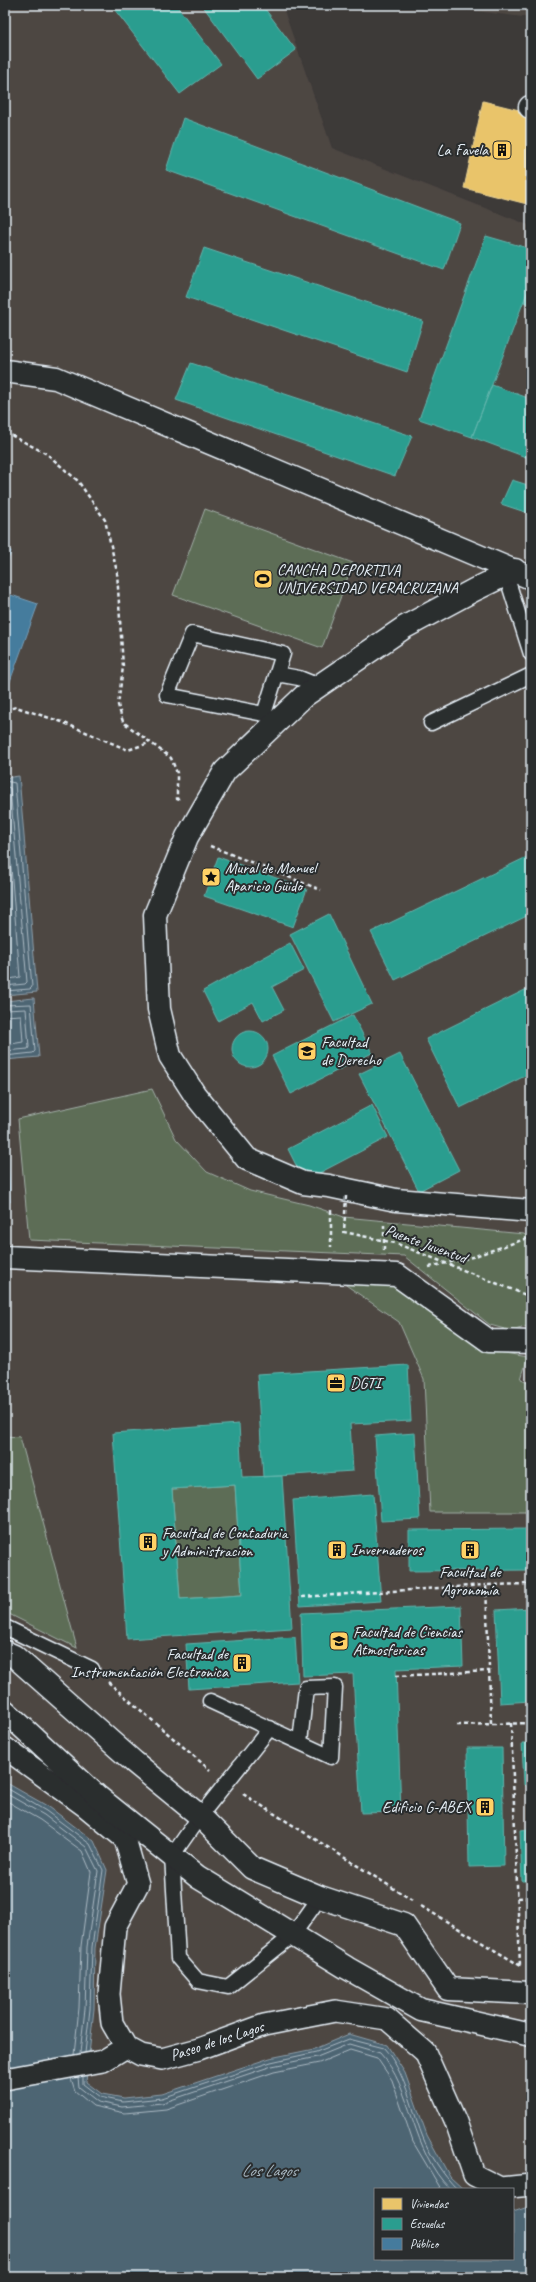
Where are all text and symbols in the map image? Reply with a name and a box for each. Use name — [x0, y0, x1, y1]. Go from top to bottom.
building icon: La Favela — [491, 139, 513, 161]
place label: La Favela — [437, 140, 489, 160]
place label: CANCHA DEPORTIVA UNIVERSIDAD VERACRUZANA — [277, 560, 459, 598]
sports icon: CANCHA DEPORTIVA UNIVERSIDAD VERACRUZANA — [252, 568, 274, 590]
place label: Mural de Manuel Aparicio Güido — [225, 858, 319, 896]
place icon: Mural de Manuel Aparicio Güido — [200, 866, 222, 888]
place label: Facultad de Derecho — [321, 1032, 382, 1070]
school or university icon: Facultad de Derecho — [296, 1040, 318, 1062]
street label: Puente Juventud — [382, 1220, 472, 1269]
office icon: DGTI — [325, 1372, 347, 1394]
place label: DGTI — [350, 1373, 385, 1393]
place label: Facultad de Contaduria y Administracion — [161, 1523, 289, 1561]
building icon: Facultad de Contaduria y Administracion — [137, 1531, 159, 1553]
building icon: Invernaderos — [326, 1539, 348, 1561]
building icon: Facultad de Agronomía — [459, 1539, 481, 1561]
place label: Invernaderos — [351, 1540, 424, 1560]
place label: Facultad de Agronomía — [439, 1562, 503, 1600]
place label: Facultad de Ciencias Atmosfericas — [353, 1622, 463, 1660]
school or university icon: Facultad de Ciencias Atmosfericas — [328, 1630, 350, 1652]
place label: Facultad de Instrumentación Electronica — [71, 1644, 230, 1682]
building icon: Facultad de Instrumentación Electronica — [231, 1652, 253, 1674]
building icon: Edificio G-ABEX — [474, 1796, 496, 1818]
place label: Edificio G-ABEX — [382, 1797, 473, 1817]
street label: Paseo de los Lagos — [168, 2016, 268, 2066]
water label: Los Lagos — [241, 2160, 300, 2181]
legend — [374, 2188, 514, 2260]
text: Viviendas — [410, 2196, 450, 2212]
text: Escuelas — [410, 2216, 446, 2232]
text: Público — [410, 2236, 440, 2252]

